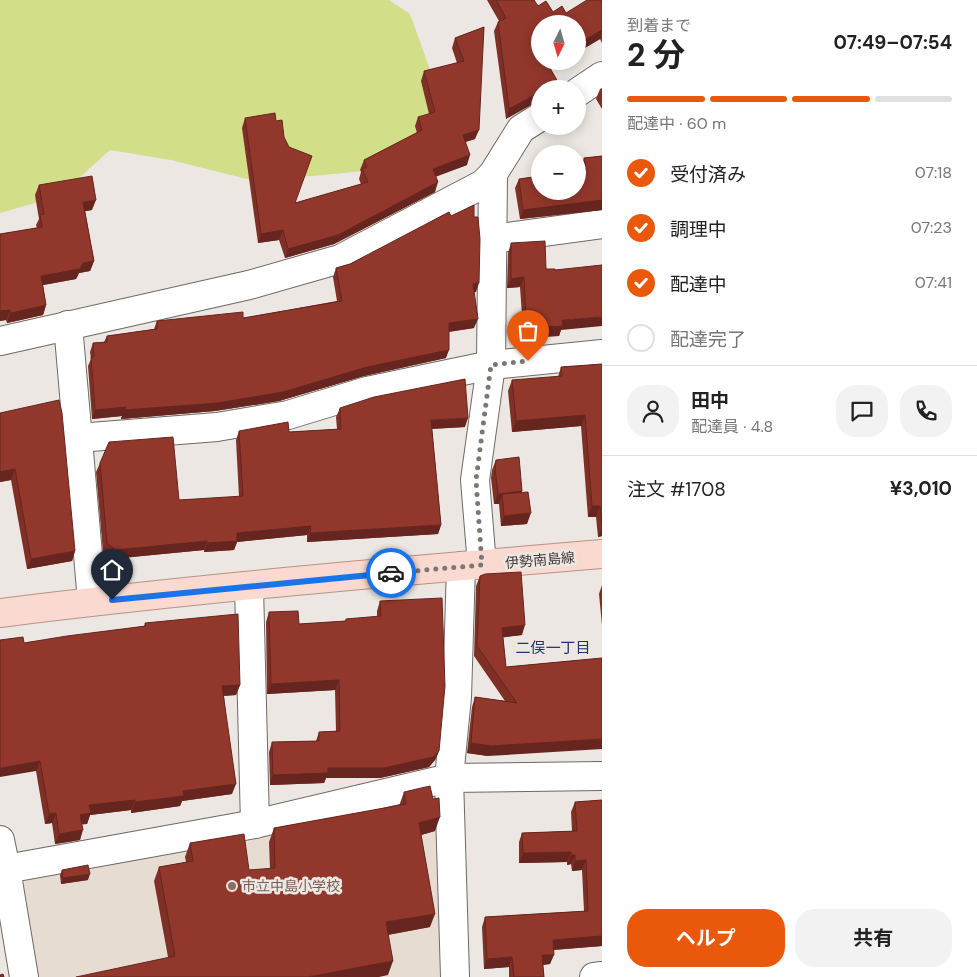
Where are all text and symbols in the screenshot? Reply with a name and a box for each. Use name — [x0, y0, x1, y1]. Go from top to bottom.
north arrow — [531, 15, 586, 70]
map controls — [531, 15, 586, 200]
text: 到着まで — [627, 15, 691, 36]
text: 07:49–07:54 — [834, 30, 952, 55]
text: 2 分 — [627, 34, 685, 76]
button: + — [531, 80, 586, 135]
text: 配達中 · 60 m — [627, 113, 726, 134]
button: − — [531, 145, 586, 200]
icon: check — [627, 159, 655, 187]
text: 受付済み — [670, 162, 746, 187]
text: 07:18 — [915, 162, 952, 183]
icon: check — [627, 214, 655, 242]
text: 調理中 — [670, 217, 727, 242]
text: 07:23 — [911, 217, 952, 238]
icon: check — [627, 269, 655, 297]
text: 配達中 — [670, 272, 727, 297]
text: 07:41 — [915, 272, 952, 293]
pin — [507, 310, 549, 361]
icon: bag — [514, 317, 542, 345]
text: 配達完了 — [670, 327, 746, 352]
button: person — [627, 385, 679, 437]
button: chat — [836, 385, 888, 437]
button: phone — [900, 385, 952, 437]
text: 田中 — [691, 388, 729, 413]
text: 配達員 · 4.8 — [691, 416, 773, 437]
text: ¥3,010 — [890, 476, 952, 501]
text: 注文 #1708 — [627, 477, 726, 502]
courier — [366, 548, 416, 598]
street label: 伊勢南島線 — [504, 548, 576, 572]
pin — [91, 549, 133, 600]
icon: home — [98, 556, 126, 584]
icon: car — [377, 559, 405, 587]
district label: 二俣一丁目 — [515, 638, 591, 658]
place label: 市立中島小学校 — [242, 877, 340, 895]
marker: 市立中島小学校 — [226, 880, 238, 892]
button: ヘルプ — [627, 909, 785, 967]
button: 共有 — [795, 909, 952, 967]

